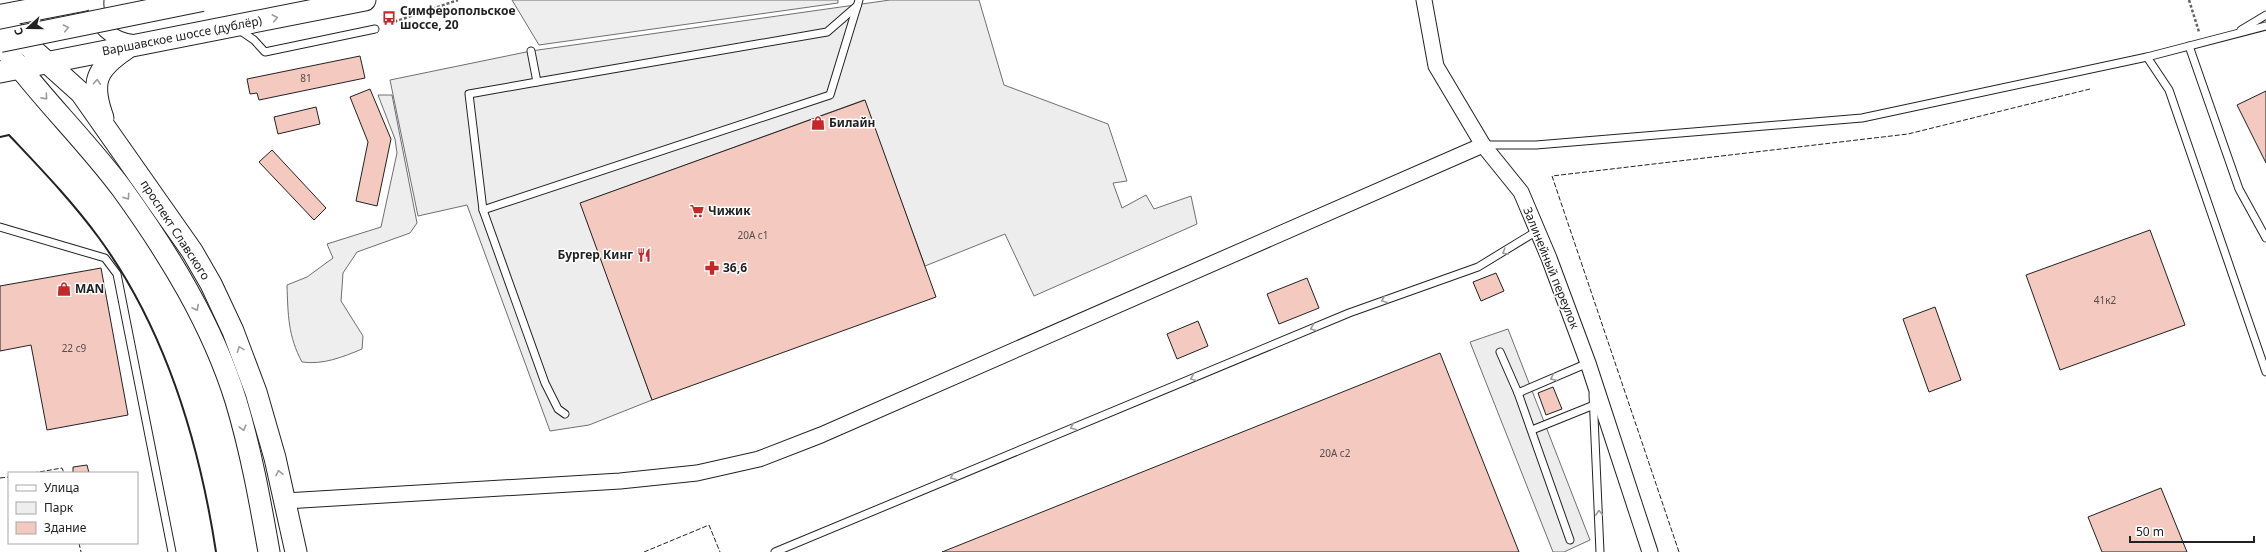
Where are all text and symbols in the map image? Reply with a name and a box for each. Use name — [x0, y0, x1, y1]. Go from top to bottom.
place label: Симферопольское шоссе, 20 — [400, 2, 515, 33]
north arrow — [8, 8, 48, 48]
bus stop icon: Симферопольское шоссе, 20 — [381, 10, 397, 26]
street label: Варшавское шоссе (дублёр) — [100, 12, 264, 59]
one-way arrow — [272, 14, 278, 22]
one-way arrow — [63, 24, 69, 32]
text: С — [10, 26, 26, 38]
house number: 81 — [300, 71, 312, 85]
one-way arrow — [93, 79, 102, 85]
one-way arrow — [41, 92, 48, 99]
place label: Билайн — [829, 114, 875, 131]
shop icon: Билайн — [810, 115, 826, 131]
street label: проспект Славского — [137, 176, 214, 283]
one-way arrow — [122, 193, 129, 200]
place label: Чижик — [708, 202, 751, 219]
supermarket icon: Чижик — [689, 203, 705, 219]
street label: Залинейный переулок — [1519, 204, 1584, 332]
house number: 20А с1 — [737, 228, 769, 242]
place label: Бургер Кинг — [558, 246, 633, 263]
restaurant icon: Бургер Кинг — [636, 247, 652, 263]
one-way arrow — [1502, 247, 1509, 254]
place label: 36,6 — [723, 259, 747, 276]
pharmacy icon: 36,6 — [704, 260, 720, 276]
place label: MAN — [75, 280, 104, 297]
shop icon: MAN — [56, 281, 72, 297]
house number: 41к2 — [2094, 293, 2117, 307]
one-way arrow — [1381, 296, 1388, 304]
one-way arrow — [191, 303, 199, 311]
one-way arrow — [1310, 323, 1317, 331]
house number: 22 с9 — [62, 341, 87, 355]
one-way arrow — [236, 345, 245, 352]
one-way arrow — [1189, 373, 1196, 381]
one-way arrow — [1550, 373, 1558, 381]
one-way arrow — [1069, 423, 1076, 431]
one-way arrow — [238, 425, 246, 432]
house number: 20А с2 — [1319, 446, 1351, 460]
one-way arrow — [275, 470, 283, 476]
legend — [8, 472, 138, 544]
one-way arrow — [949, 472, 957, 480]
text: Улица — [44, 479, 79, 496]
text: Парк — [44, 499, 74, 516]
one-way arrow — [1594, 510, 1603, 516]
scale bar — [2130, 518, 2254, 544]
text: Здание — [44, 519, 87, 536]
text: 50 m — [2136, 523, 2164, 540]

